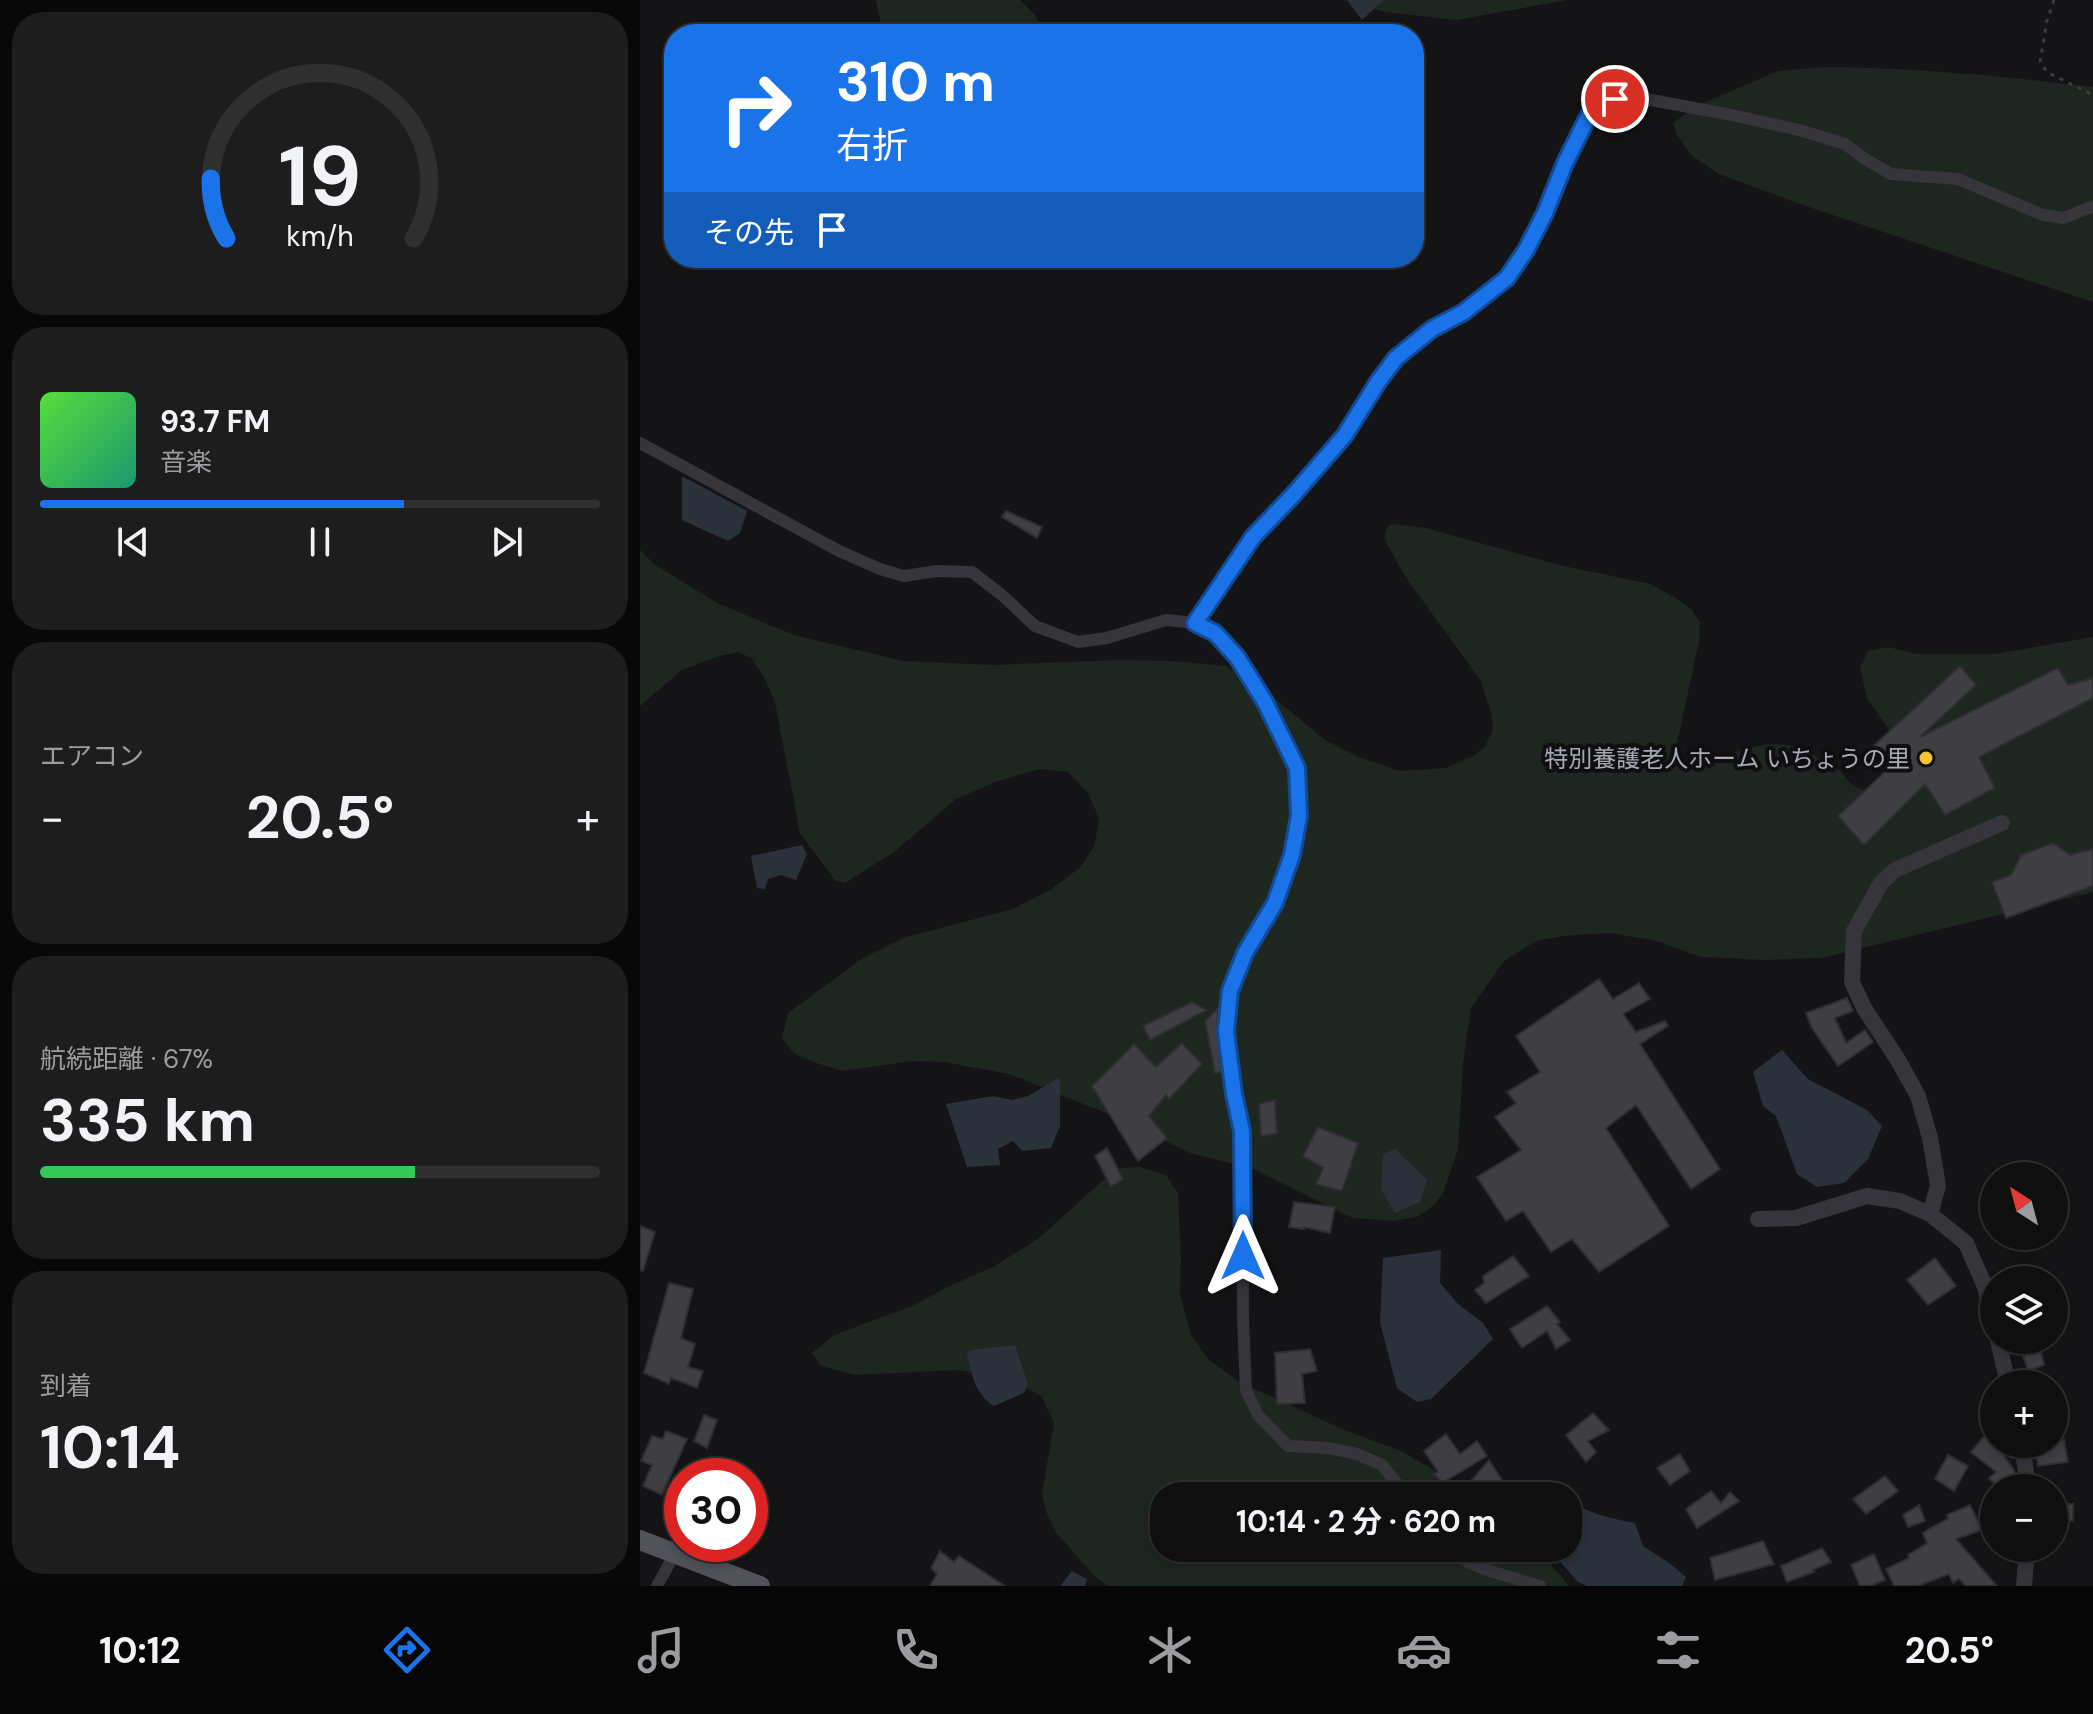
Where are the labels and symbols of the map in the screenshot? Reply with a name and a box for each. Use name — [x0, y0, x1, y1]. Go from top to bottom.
pin — [1581, 65, 1649, 133]
place label: 特別養護老人ホーム いちょうの里 — [1544, 743, 1910, 774]
marker: 特別養護老人ホーム いちょうの里 — [1917, 749, 1935, 767]
north arrow — [1980, 1162, 2068, 1250]
position arrow — [1201, 1214, 1285, 1298]
speed limit sign: 30 — [664, 1458, 768, 1562]

